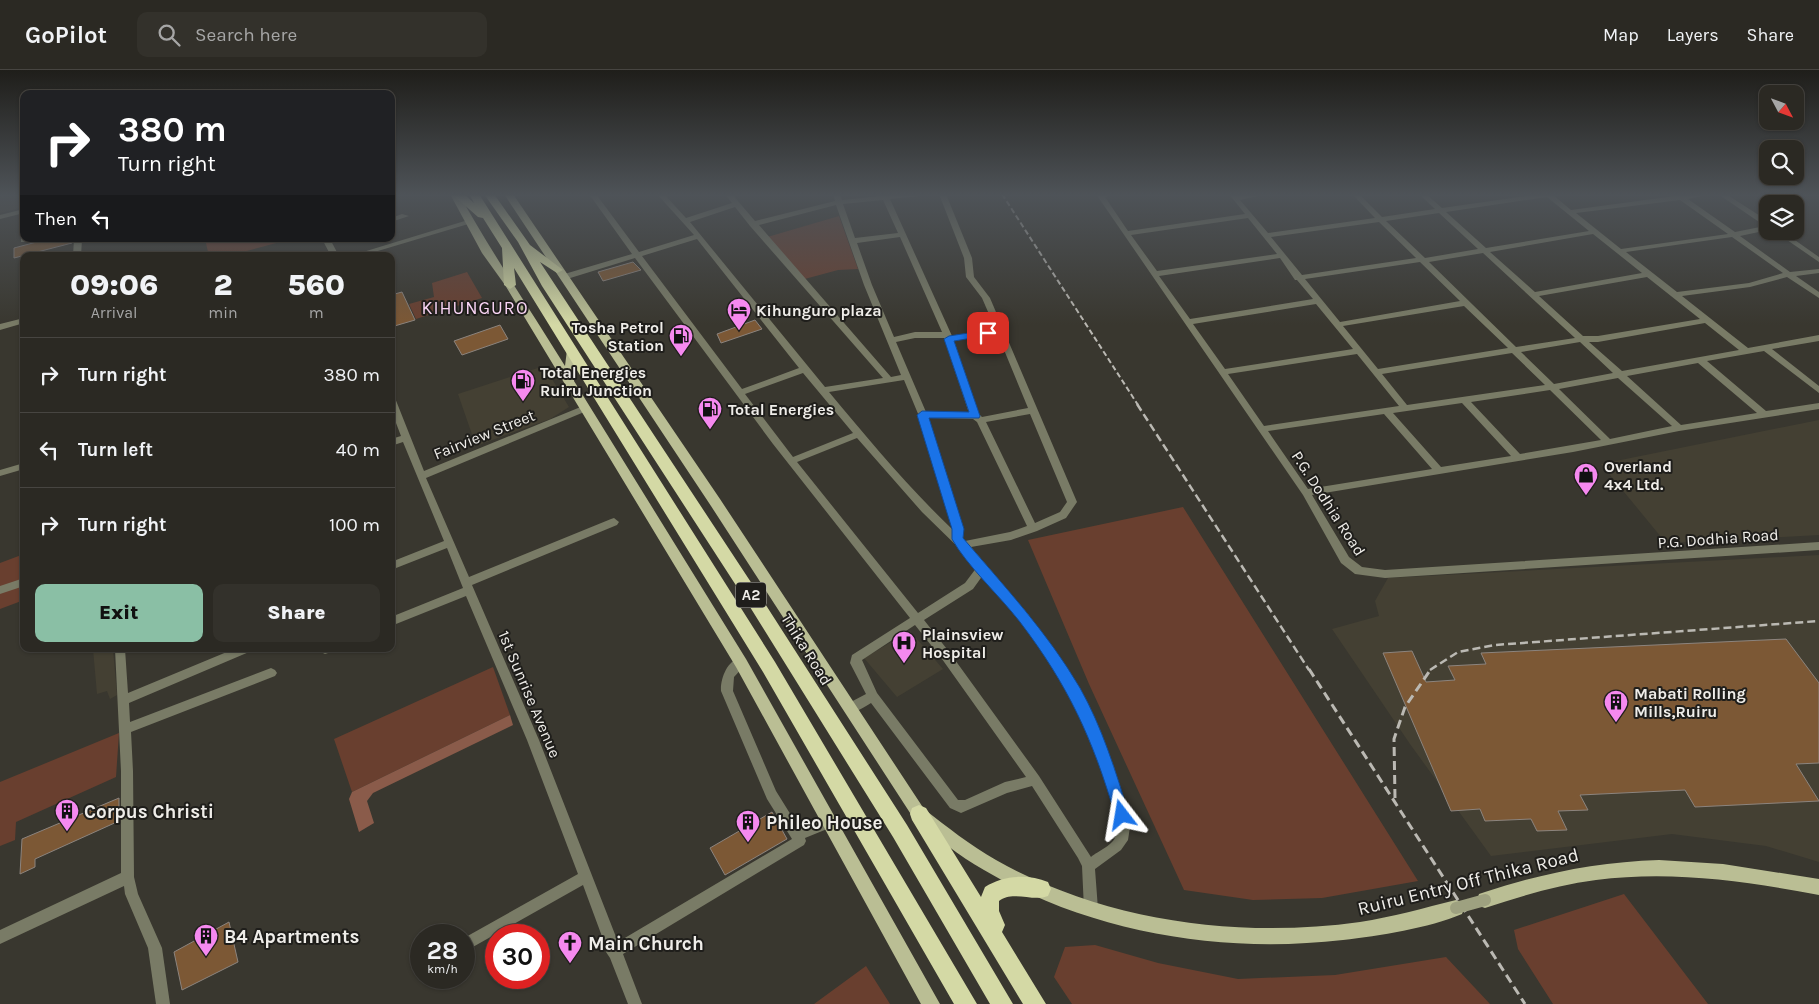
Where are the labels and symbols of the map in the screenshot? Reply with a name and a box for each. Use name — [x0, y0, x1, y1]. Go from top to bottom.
north arrow — [1759, 85, 1804, 130]
district label: KIHUNGURO — [421, 297, 529, 319]
hotel icon: Kihunguro plaza — [726, 297, 752, 331]
place label: Kihunguro plaza — [756, 301, 882, 320]
pin — [967, 312, 1009, 354]
place label: Tosha Petrol Station — [572, 318, 664, 355]
fuel station icon: Tosha Petrol Station — [668, 323, 694, 357]
place label: Total Energies Ruiru Junction — [540, 363, 652, 400]
fuel station icon: Total Energies Ruiru Junction — [510, 368, 536, 402]
fuel station icon: Total Energies — [697, 396, 723, 430]
place label: Total Energies — [728, 400, 834, 419]
street label: Fairview Street — [431, 405, 538, 463]
street label: P.G. Dodhia Road — [1288, 447, 1370, 559]
place label: Overland 4x4 Ltd. — [1604, 457, 1672, 494]
shop icon: Overland 4x4 Ltd. — [1573, 462, 1599, 496]
street label: P.G. Dodhia Road — [1657, 525, 1779, 552]
road number: A2 — [736, 582, 766, 608]
street label: Thika Road — [777, 610, 836, 689]
place label: Plainsview Hospital — [922, 625, 1003, 662]
street label: 1st Sunrise Avenue — [494, 628, 565, 761]
hospital icon: Plainsview Hospital — [891, 630, 917, 664]
place label: Mabati Rolling Mills,Ruiru — [1634, 684, 1746, 721]
building icon: Mabati Rolling Mills,Ruiru — [1603, 689, 1629, 723]
position arrow — [1095, 788, 1147, 840]
building icon: Corpus Christi — [54, 798, 80, 832]
place label: Corpus Christi — [84, 801, 214, 823]
building icon: Phileo House — [735, 809, 761, 843]
place label: Phileo House — [766, 812, 883, 834]
street label: Ruiru Entry Off Thika Road — [1355, 844, 1581, 920]
building icon: B4 Apartments — [193, 923, 219, 957]
speed limit sign: 30 — [485, 924, 550, 989]
place label: B4 Apartments — [224, 926, 359, 948]
church icon: Main Church — [557, 930, 583, 964]
place label: Main Church — [588, 933, 704, 955]

